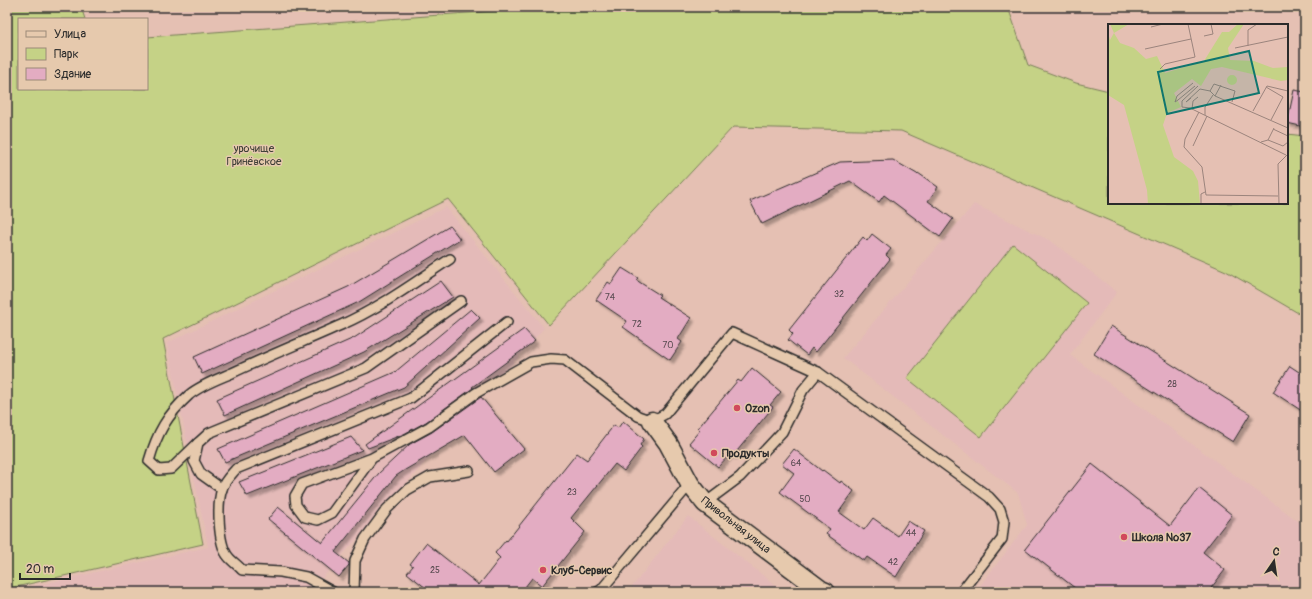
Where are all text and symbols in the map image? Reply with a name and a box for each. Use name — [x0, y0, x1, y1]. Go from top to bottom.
legend — [18, 18, 148, 90]
inset map — [1108, 24, 1288, 204]
text: Улица — [54, 27, 86, 42]
text: Парк — [54, 47, 79, 62]
text: Здание — [54, 67, 91, 82]
park label: урочище Гринёвское — [227, 142, 282, 168]
house number: 32 — [834, 289, 844, 300]
house number: 74 — [605, 292, 616, 303]
house number: 72 — [632, 319, 642, 330]
house number: 70 — [663, 340, 673, 351]
house number: 28 — [1167, 379, 1177, 390]
place label: Ozon — [745, 402, 770, 415]
marker: Ozon — [732, 403, 742, 413]
place label: Продукты — [722, 447, 769, 460]
marker: Продукты — [709, 448, 719, 458]
house number: 64 — [791, 458, 802, 469]
house number: 23 — [567, 487, 577, 498]
street label: Привольная улица — [699, 494, 773, 556]
house number: 50 — [799, 494, 811, 505]
house number: 44 — [906, 528, 917, 539]
place label: Школа №37 — [1131, 531, 1191, 544]
marker: Школа №37 — [1119, 532, 1129, 542]
north arrow — [1254, 541, 1294, 581]
text: С — [1271, 545, 1281, 559]
scale bar — [20, 555, 70, 581]
house number: 42 — [888, 557, 898, 568]
text: 20 m — [26, 562, 55, 577]
place label: Клуб-Сервис — [551, 564, 613, 577]
house number: 25 — [430, 565, 440, 576]
marker: Клуб-Сервис — [538, 565, 548, 575]

